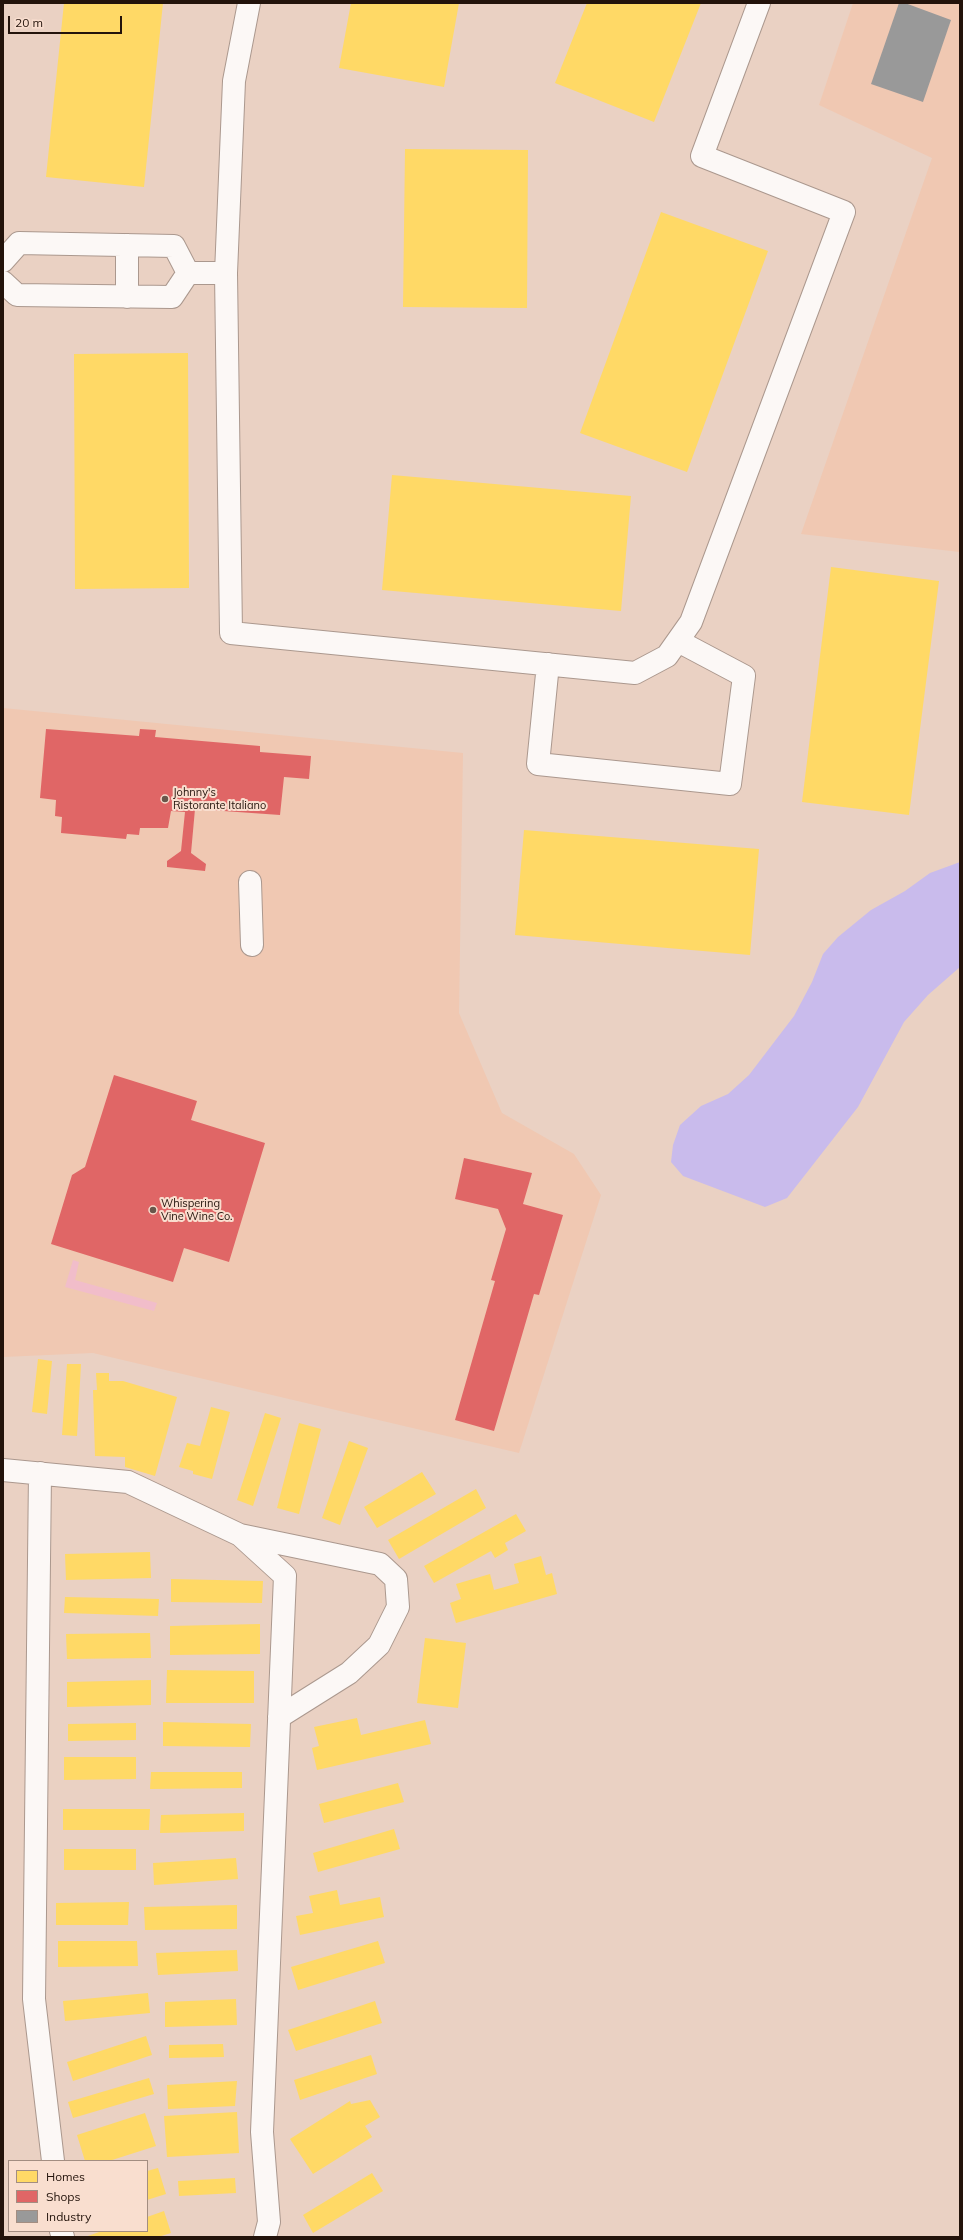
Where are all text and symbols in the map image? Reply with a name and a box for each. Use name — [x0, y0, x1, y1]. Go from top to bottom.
scale bar — [10, 8, 124, 34]
text: 20 m — [15, 15, 43, 30]
place label: Johnny's Ristorante Italiano — [173, 786, 266, 812]
marker: Johnny's Ristorante Italiano — [160, 794, 170, 804]
place label: Whispering Vine Wine Co. — [161, 1197, 232, 1223]
marker: Whispering Vine Wine Co. — [148, 1205, 158, 1215]
legend — [8, 2160, 148, 2232]
text: Homes — [46, 2169, 85, 2184]
text: Shops — [46, 2189, 81, 2204]
text: Industry — [46, 2209, 91, 2224]

